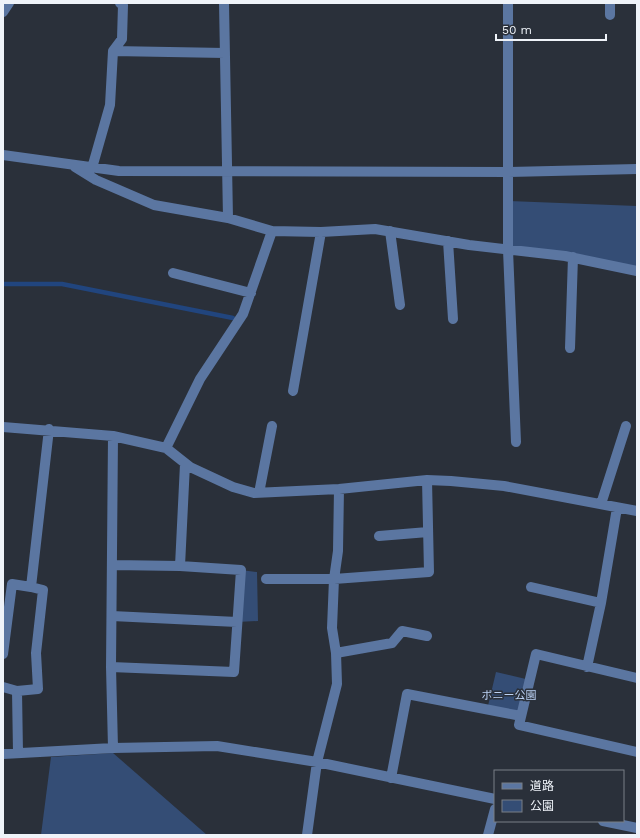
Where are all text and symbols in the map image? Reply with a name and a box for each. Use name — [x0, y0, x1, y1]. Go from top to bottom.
scale bar — [496, 16, 606, 42]
text: 50 m — [502, 23, 532, 37]
park label: ポニー公園 — [482, 689, 537, 702]
legend — [494, 770, 624, 822]
text: 道路 — [530, 779, 554, 793]
text: 公園 — [530, 799, 554, 813]

